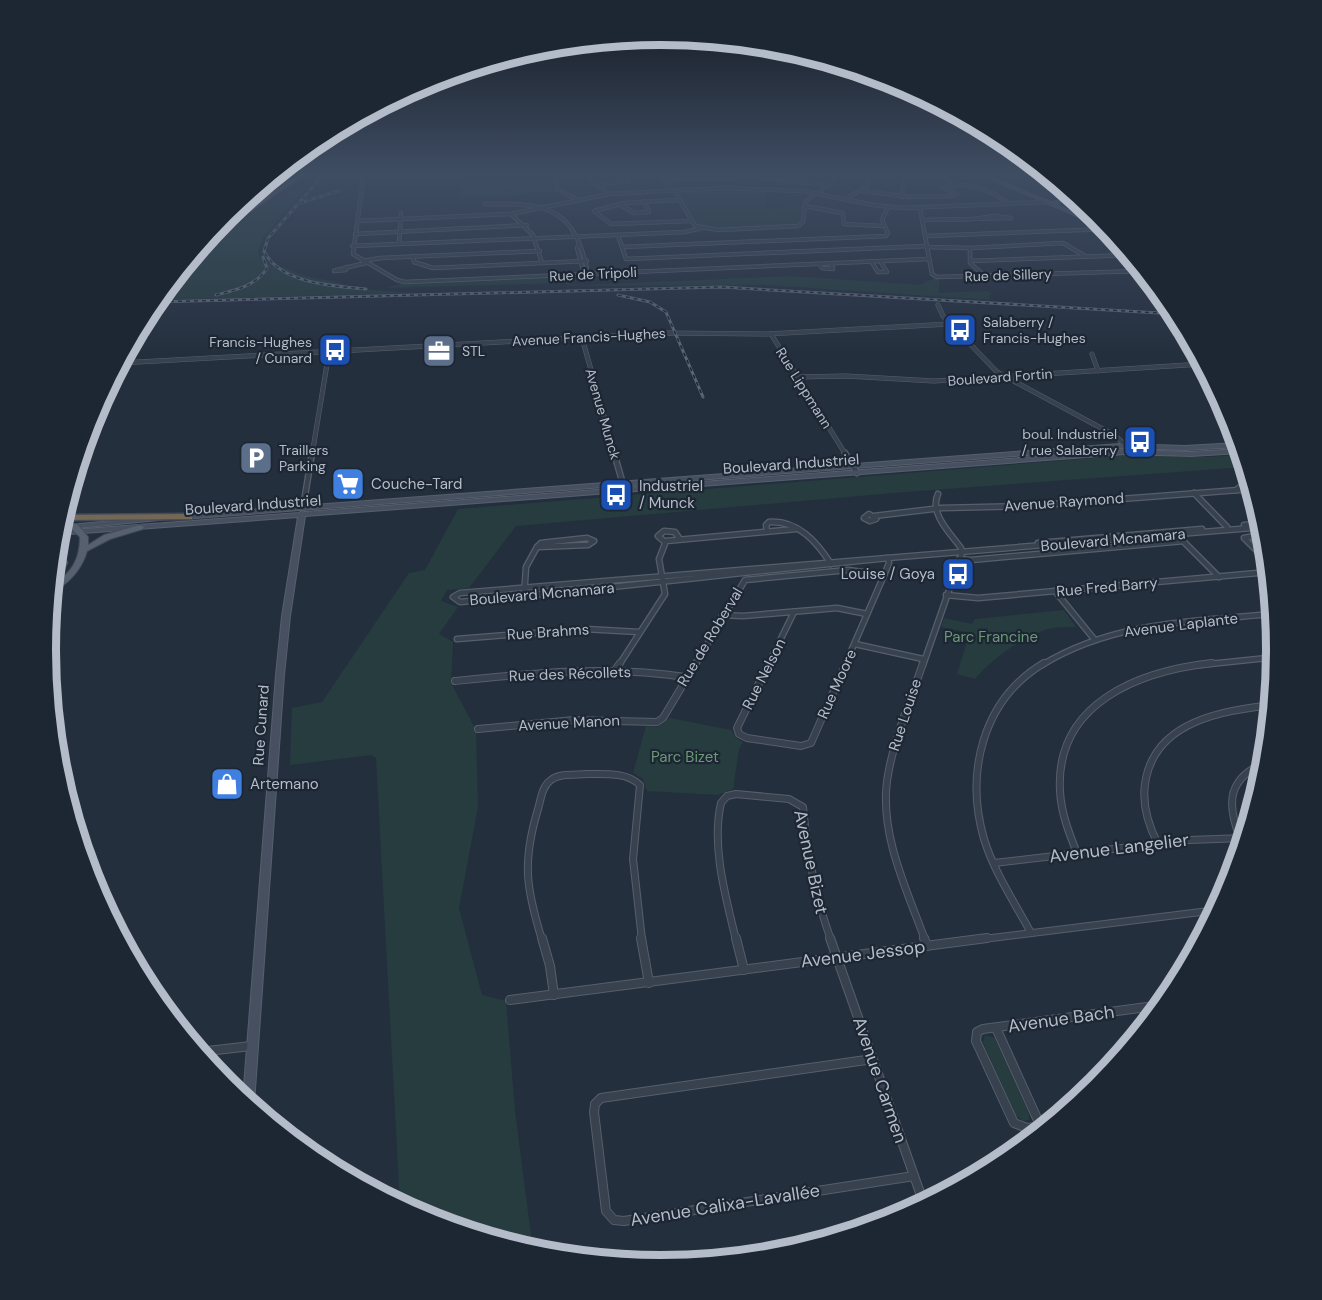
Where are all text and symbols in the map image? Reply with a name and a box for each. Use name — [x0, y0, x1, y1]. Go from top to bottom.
street label: Rue de Tripoli — [549, 263, 637, 285]
street label: Rue de Sillery — [964, 264, 1052, 286]
bus stop icon: Salaberry / Francis-Hughes — [942, 312, 978, 348]
place label: Salaberry / Francis-Hughes — [983, 313, 1086, 347]
street label: Avenue Francis-Hughes — [512, 324, 666, 350]
bus stop icon: Francis-Hughes / Cunard — [317, 332, 353, 368]
place label: Francis-Hughes / Cunard — [209, 333, 312, 367]
office icon: STL — [421, 333, 457, 369]
place label: STL — [462, 342, 485, 360]
street label: Rue Lippmann — [772, 344, 836, 432]
street label: Boulevard Fortin — [947, 364, 1053, 390]
street label: Avenue Munck — [581, 366, 625, 462]
bus stop icon: boul. Industriel / rue Salaberry — [1122, 424, 1158, 460]
place label: boul. Industriel / rue Salaberry — [1022, 425, 1117, 459]
parking icon: Traillers Parking — [238, 440, 274, 476]
place label: Traillers Parking — [279, 441, 329, 475]
street label: Boulevard Industriel — [722, 449, 860, 479]
supermarket icon: Couche-Tard — [330, 466, 366, 502]
place label: Couche-Tard — [371, 474, 462, 494]
place label: Industriel / Munck — [639, 476, 703, 513]
bus stop icon: Industriel / Munck — [598, 477, 634, 513]
street label: Avenue Raymond — [1003, 488, 1125, 516]
street label: Boulevard Industriel — [184, 490, 322, 520]
street label: Boulevard Mcnamara — [1040, 524, 1186, 556]
bus stop icon: Louise / Goya — [940, 556, 976, 592]
place label: Louise / Goya — [841, 564, 935, 584]
street label: Rue Fred Barry — [1055, 573, 1159, 601]
street label: Boulevard Mcnamara — [469, 578, 615, 610]
street label: Rue de Roberval — [673, 584, 747, 690]
street label: Avenue Laplante — [1123, 608, 1239, 642]
street label: Rue Brahms — [506, 619, 590, 645]
park label: Parc Francine — [944, 627, 1038, 647]
street label: Rue Nelson — [738, 635, 790, 713]
street label: Rue Moore — [813, 646, 861, 722]
street label: Rue des Récollets — [509, 662, 631, 686]
street label: Rue Louise — [884, 676, 926, 754]
street label: Rue Cunard — [248, 684, 274, 766]
street label: Avenue Manon — [518, 710, 620, 736]
park label: Parc Bizet — [651, 747, 719, 767]
shop icon: Artemano — [209, 766, 245, 802]
place label: Artemano — [250, 774, 319, 794]
street label: Avenue Bizet — [788, 807, 834, 917]
street label: Avenue Langelier — [1048, 827, 1191, 868]
street label: Avenue Jessop — [799, 934, 927, 974]
street label: Avenue Bach — [1006, 1000, 1116, 1038]
street label: Avenue Carmen — [847, 1014, 913, 1146]
street label: Avenue Calixa-Lavallée — [628, 1178, 822, 1232]

